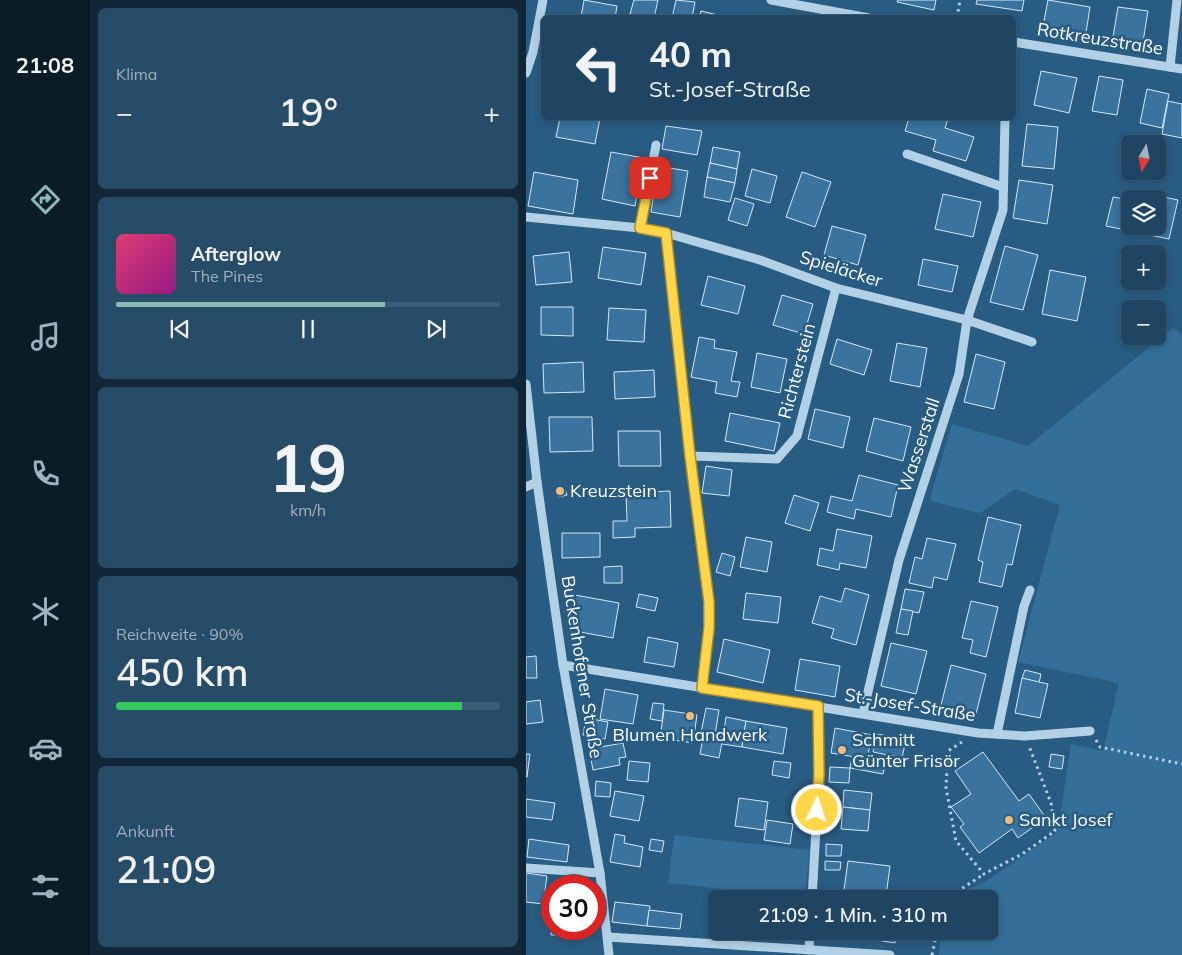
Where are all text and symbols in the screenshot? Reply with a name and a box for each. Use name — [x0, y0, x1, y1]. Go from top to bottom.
street label: Rotkreuzstraße — [1035, 17, 1165, 60]
text: 40 m — [649, 32, 732, 76]
icon: left — [566, 35, 631, 100]
text: 21:08 — [16, 51, 74, 79]
text: Klima — [116, 64, 157, 84]
text: St.-Josef-Straße — [649, 75, 811, 103]
text: 19° — [278, 88, 338, 136]
text: − — [116, 95, 133, 130]
text: + — [483, 95, 500, 130]
north arrow — [1121, 135, 1166, 180]
map controls — [1121, 135, 1166, 345]
pin — [629, 157, 671, 199]
icon: arrive — [636, 164, 664, 192]
icon: directions — [28, 182, 63, 217]
button: layers — [1121, 190, 1166, 235]
text: Afterglow — [191, 242, 281, 266]
street label: Spieläcker — [797, 245, 886, 292]
button: + — [1121, 245, 1166, 290]
text: The Pines — [191, 266, 263, 286]
button: − — [1121, 300, 1166, 345]
icon: previous — [166, 315, 194, 343]
icon: pause — [294, 315, 322, 343]
icon: next — [422, 315, 450, 343]
icon: music — [28, 319, 63, 354]
street label: Richterstein — [773, 320, 820, 421]
street label: Wasserstall — [892, 395, 945, 495]
text: 19 — [269, 427, 347, 508]
icon: phone — [28, 456, 63, 491]
place label: Kreuzstein — [570, 479, 657, 502]
marker: Kreuzstein — [554, 485, 566, 497]
text: km/h — [290, 500, 326, 520]
street label: Buckenhofener Straße — [557, 574, 608, 760]
icon: climate — [28, 594, 63, 629]
text: Reichweite · 90% — [116, 624, 243, 644]
text: 450 km — [116, 648, 249, 696]
street label: St.-Josef-Straße — [843, 683, 977, 726]
marker: Blumen Handwerk — [684, 710, 696, 722]
place label: Blumen Handwerk — [613, 723, 768, 746]
place label: Schmitt Günter Frisör — [852, 728, 960, 772]
icon: car — [28, 731, 63, 766]
marker: Schmitt Günter Frisör — [836, 744, 848, 756]
position arrow — [790, 783, 842, 835]
place label: Sankt Josef — [1019, 808, 1114, 831]
marker: Sankt Josef — [1003, 814, 1015, 826]
text: Ankunft — [116, 821, 175, 841]
text: 21:09 — [116, 845, 216, 893]
icon: filters — [28, 869, 63, 904]
speed limit sign: 30 — [541, 875, 606, 940]
text: 21:09 · 1 Min. · 310 m — [758, 903, 948, 927]

